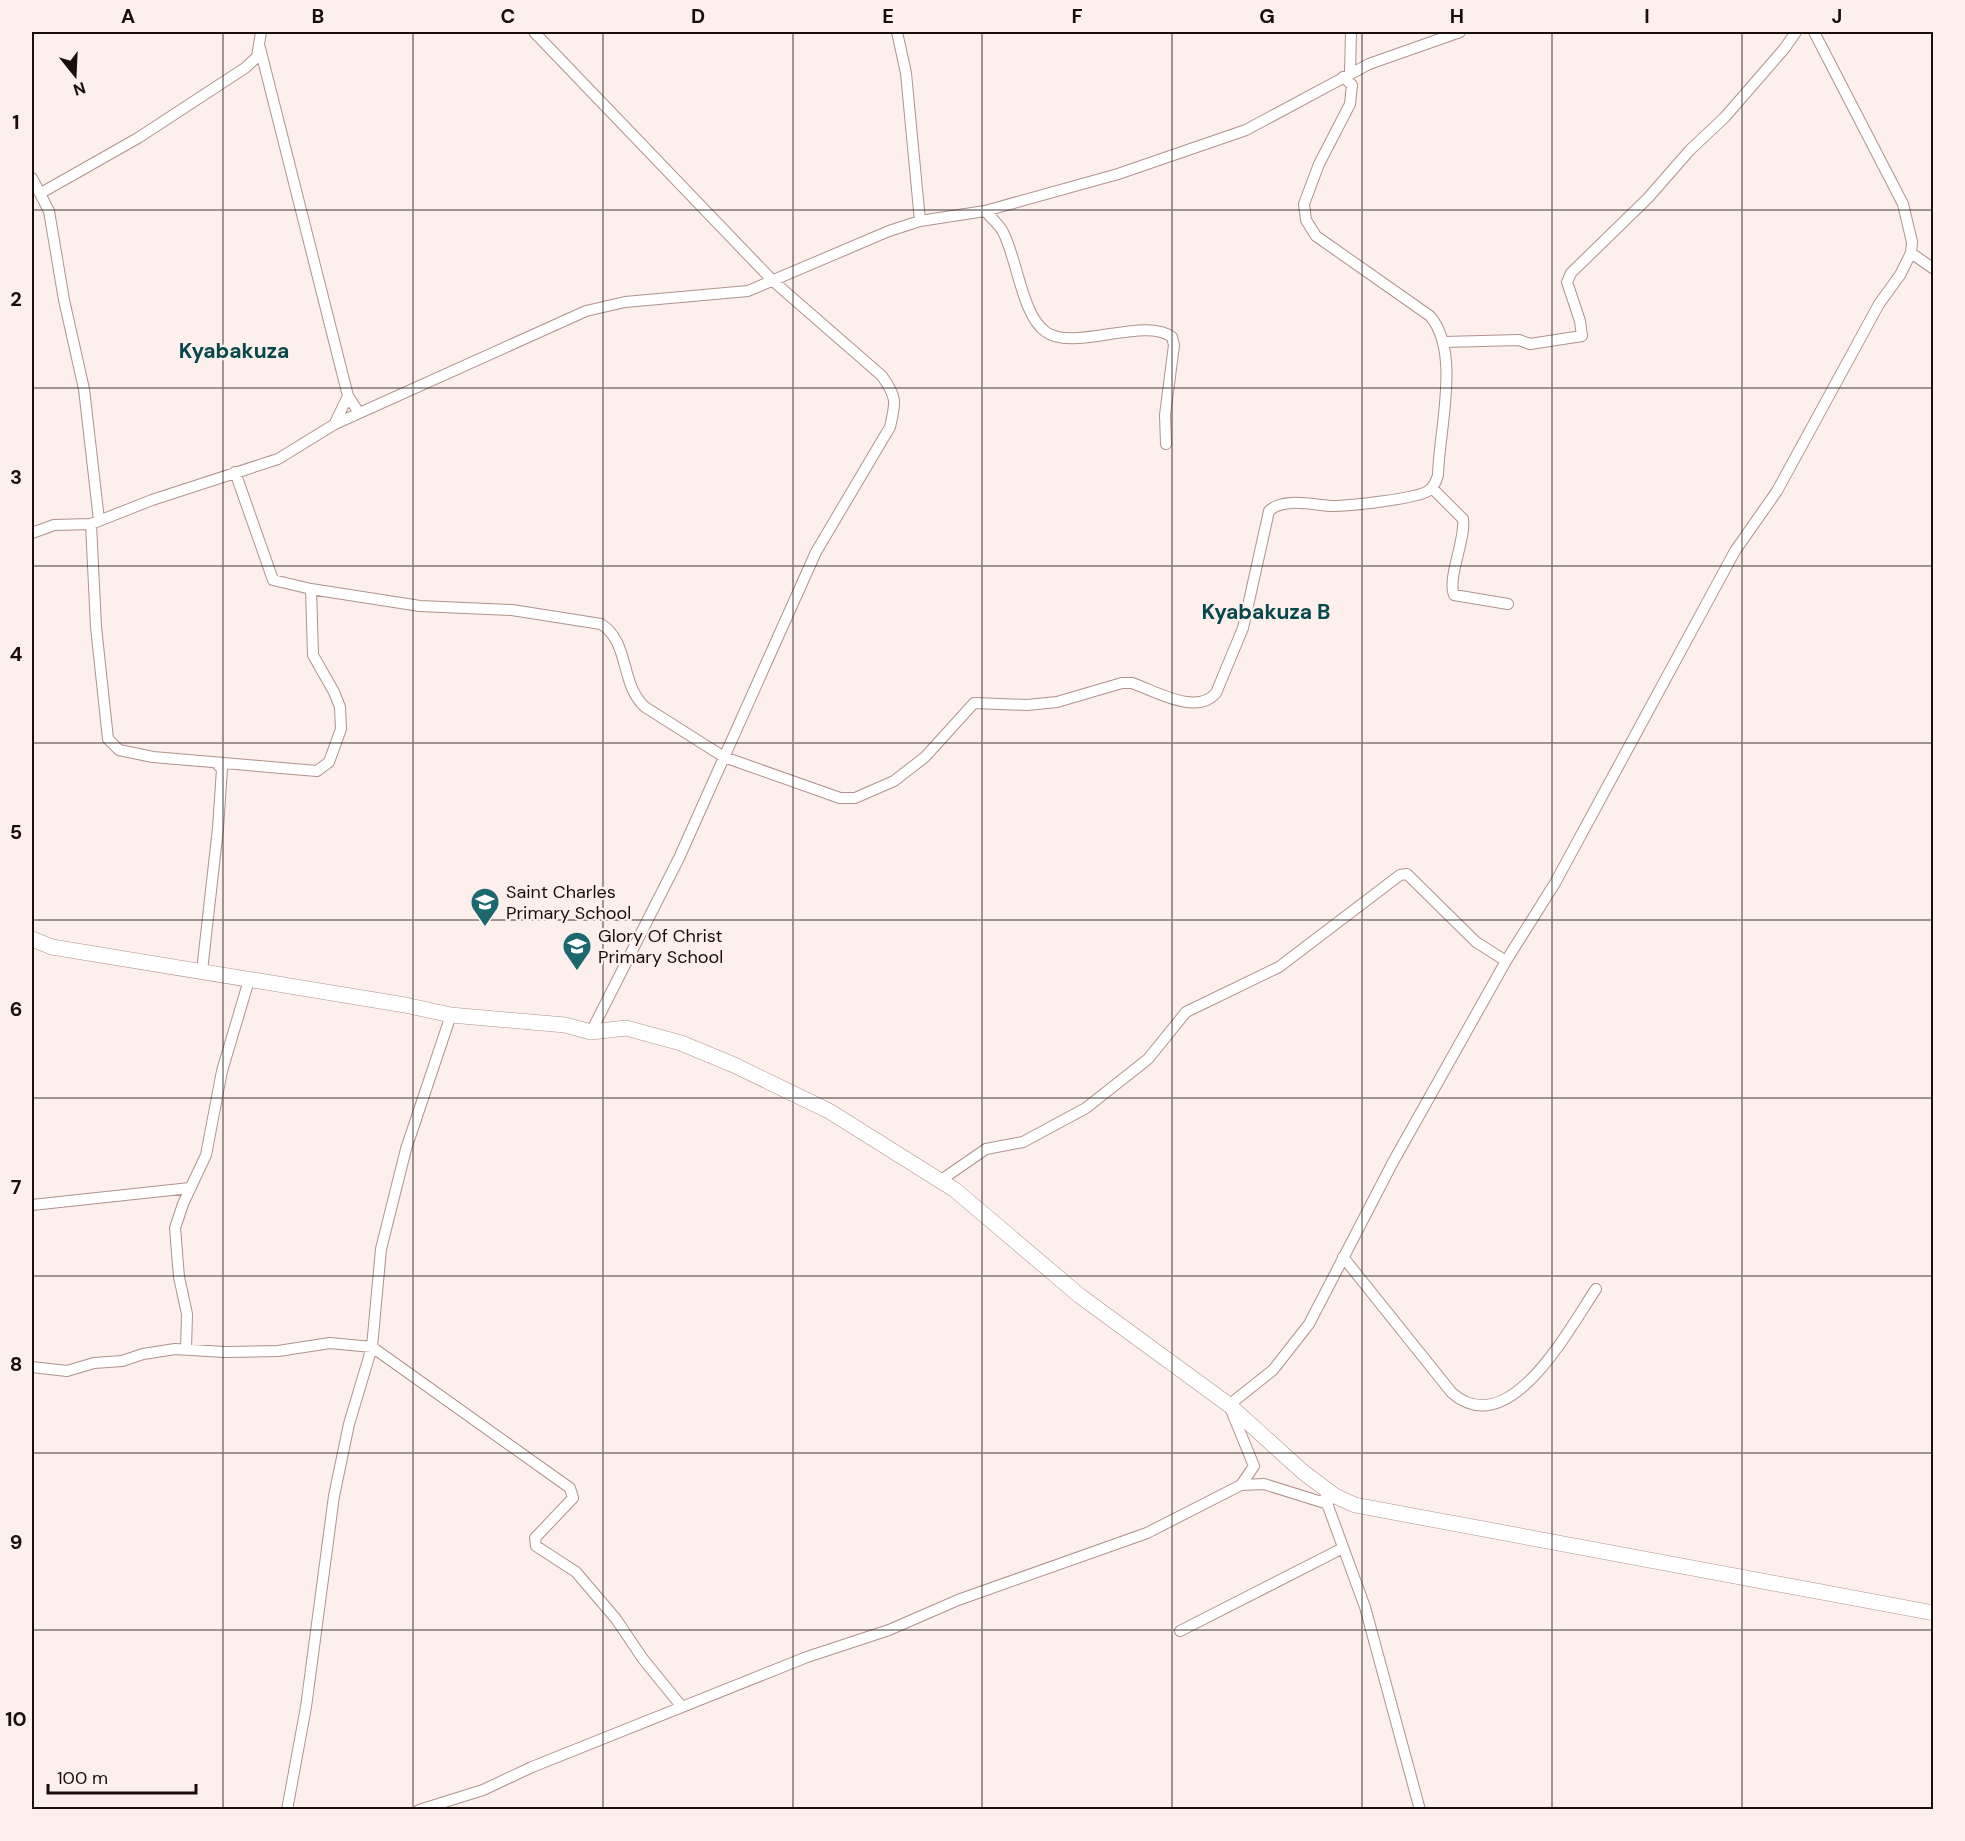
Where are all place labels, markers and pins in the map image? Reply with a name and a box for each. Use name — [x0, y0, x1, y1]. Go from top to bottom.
place label: Saint Charles Primary School — [506, 880, 631, 925]
school or university icon: Saint Charles Primary School — [469, 886, 501, 928]
place label: Glory Of Christ Primary School — [598, 924, 723, 969]
school or university icon: Glory Of Christ Primary School — [561, 930, 593, 972]

